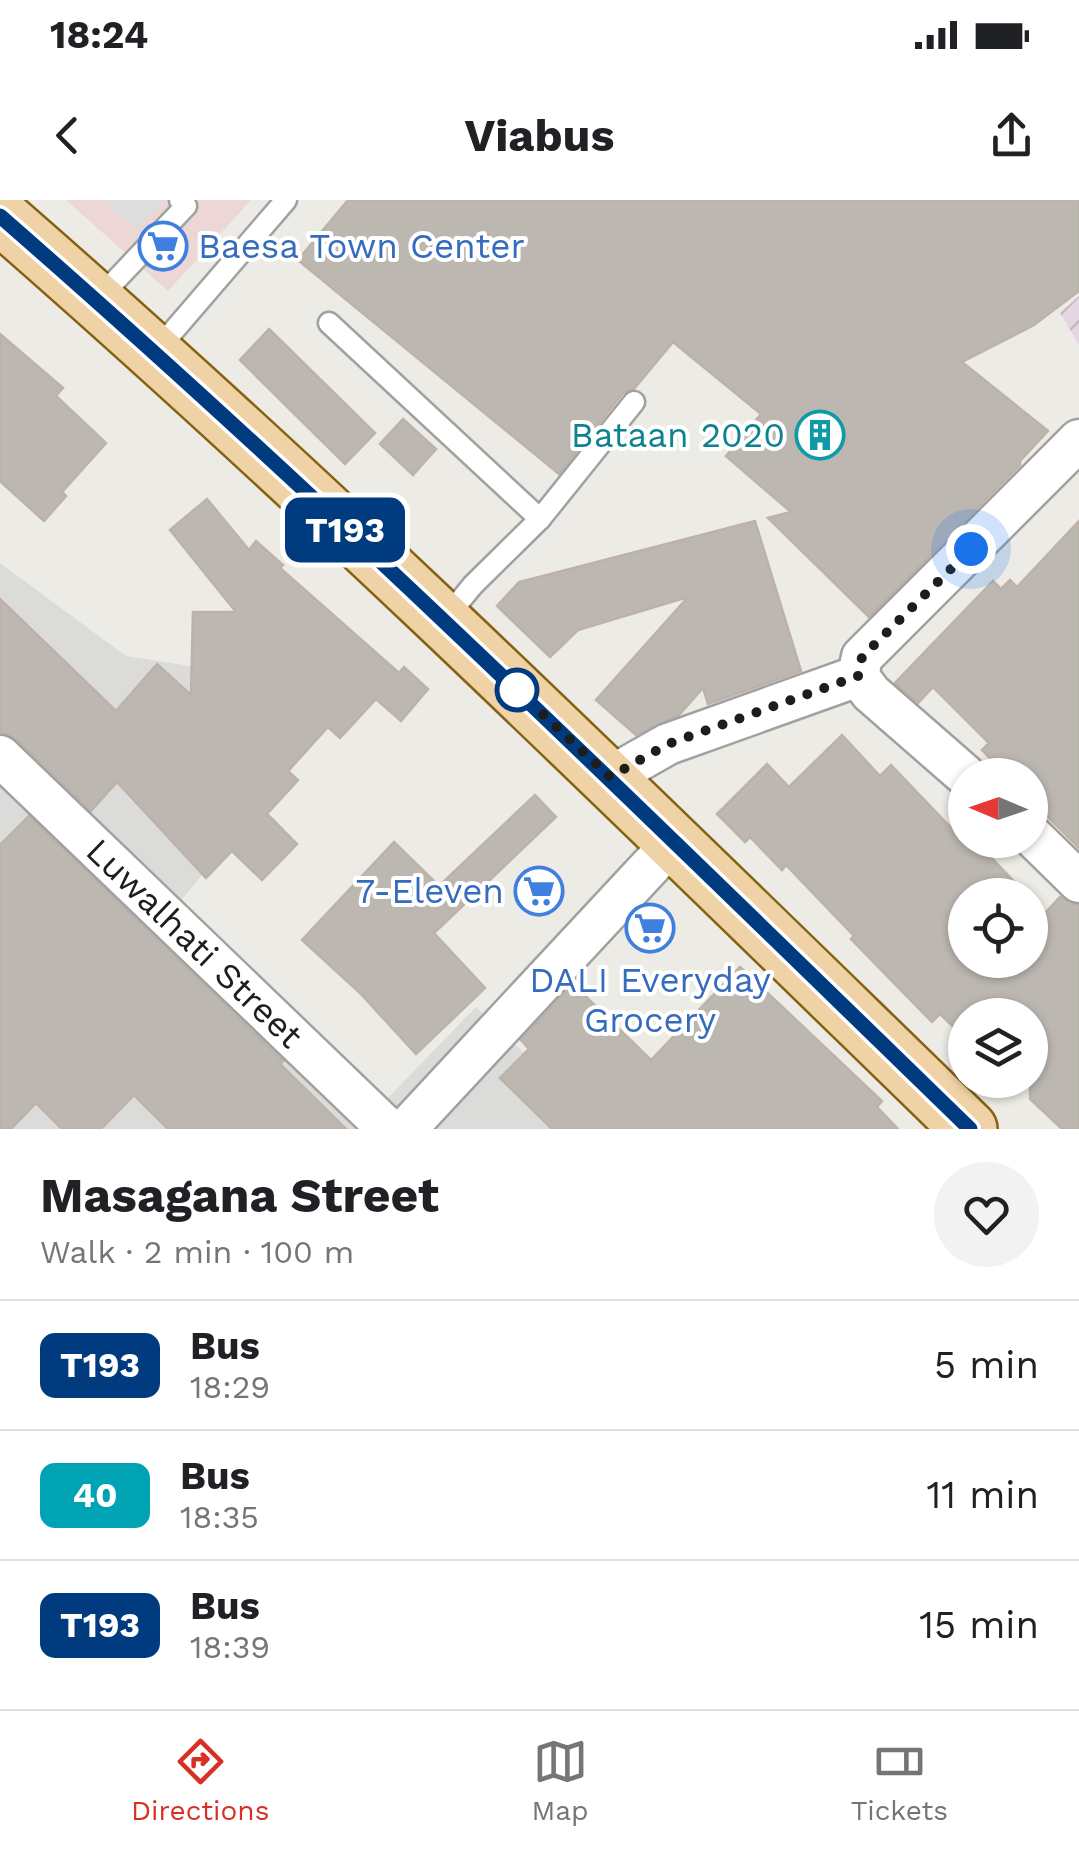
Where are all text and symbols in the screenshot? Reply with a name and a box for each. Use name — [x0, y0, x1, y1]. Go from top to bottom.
text: 18:24 — [50, 13, 148, 57]
icon: back — [40, 108, 95, 163]
icon: share — [984, 108, 1039, 163]
text: Viabus — [465, 109, 614, 162]
supermarket icon: Baesa Town Center — [137, 220, 189, 272]
place label: Baesa Town Center — [198, 225, 525, 267]
building icon: Bataan 2020 — [794, 409, 846, 461]
place label: Bataan 2020 — [571, 414, 785, 456]
line badge: T193 — [275, 498, 415, 562]
text: T193 — [305, 509, 385, 551]
your location — [946, 524, 996, 574]
unlabelled marker — [496, 669, 538, 711]
north arrow — [948, 758, 1048, 858]
map controls — [948, 758, 1048, 1098]
street label: Luwalhati Street — [78, 830, 312, 1057]
supermarket icon: 7-Eleven — [513, 865, 565, 917]
place label: 7-Eleven — [356, 870, 504, 912]
button: locate — [948, 878, 1048, 978]
supermarket icon: DALI Everyday Grocery — [624, 902, 676, 954]
place label: DALI Everyday Grocery — [529, 959, 771, 1041]
button: layers — [948, 998, 1048, 1098]
button: heart — [934, 1162, 1039, 1267]
text: Masagana Street — [40, 1167, 439, 1224]
text: Walk · 2 min · 100 m — [40, 1233, 354, 1271]
text: Bus — [190, 1324, 260, 1368]
text: 5 min — [934, 1343, 1039, 1387]
text: T193 — [60, 1344, 140, 1386]
text: 18:29 — [190, 1368, 270, 1406]
text: Bus — [180, 1454, 250, 1498]
text: 11 min — [927, 1473, 1039, 1517]
text: 40 — [72, 1474, 118, 1516]
text: 18:35 — [180, 1498, 259, 1536]
text: Bus — [190, 1584, 260, 1628]
text: 15 min — [919, 1603, 1039, 1647]
text: T193 — [60, 1604, 140, 1646]
text: 18:39 — [190, 1628, 270, 1666]
tab: Directions — [131, 1734, 269, 1827]
tab: Map — [532, 1734, 589, 1827]
tab: Tickets — [851, 1734, 948, 1827]

